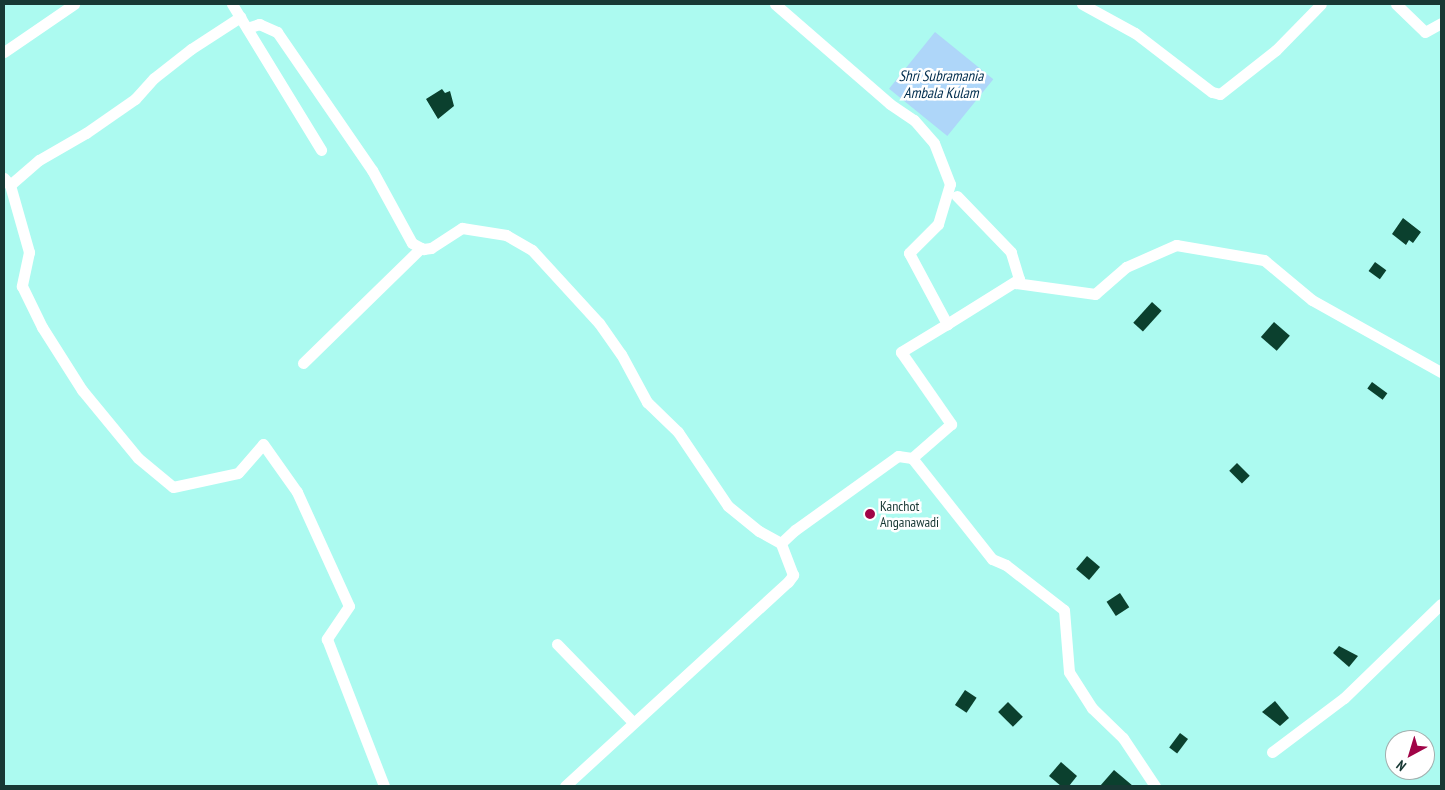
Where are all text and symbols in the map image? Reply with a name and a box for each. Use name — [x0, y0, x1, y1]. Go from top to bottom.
water label: Shri Subramania Ambala Kulam — [899, 66, 983, 101]
place label: Kanchot Anganawadi — [880, 498, 939, 530]
marker: Kanchot Anganawadi — [864, 508, 876, 520]
north arrow — [1385, 730, 1435, 780]
text: N — [1393, 757, 1410, 775]

